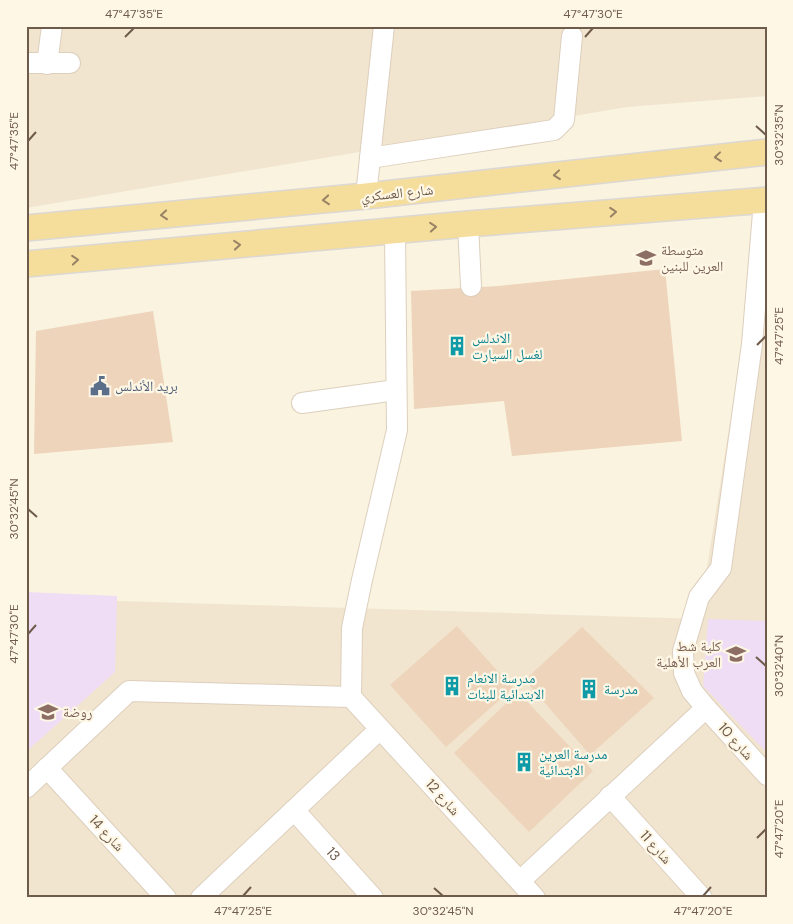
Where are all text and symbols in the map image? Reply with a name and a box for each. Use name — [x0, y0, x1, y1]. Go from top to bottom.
text: 47°47'35"E — [105, 6, 163, 22]
text: 47°47'30"E — [563, 6, 623, 22]
text: 30°32'35"N — [771, 104, 787, 166]
text: 47°47'35"E — [6, 112, 22, 170]
one-way arrow — [714, 151, 722, 162]
one-way arrow — [552, 169, 560, 180]
street label: شارع العسكري — [360, 180, 434, 208]
one-way arrow — [321, 194, 329, 205]
one-way arrow — [609, 207, 617, 218]
one-way arrow — [160, 209, 168, 220]
one-way arrow — [430, 222, 438, 233]
one-way arrow — [233, 240, 241, 251]
place label: متوسطة العرين للبنين — [661, 241, 723, 275]
school or university icon: متوسطة العرين للبنين — [635, 247, 657, 269]
one-way arrow — [71, 255, 79, 266]
text: 47°47'25"E — [771, 307, 787, 365]
place label: الاندلس لغسل السيارت — [472, 329, 542, 363]
building icon: الاندلس لغسل السيارت — [446, 335, 468, 357]
public building icon: بريد الأندلس — [89, 375, 111, 397]
place label: بريد الأندلس — [115, 377, 178, 395]
text: 30°32'45"N — [6, 479, 22, 539]
text: 47°47'30"E — [6, 604, 22, 664]
text: 30°32'40"N — [771, 635, 787, 697]
place label: كلية شط العرب الأهلية — [656, 637, 721, 671]
school or university icon: كلية شط العرب الأهلية — [725, 643, 747, 665]
place label: مدرسة الانعام الابتدائية للبنات — [467, 669, 544, 703]
building icon: مدرسة الانعام الابتدائية للبنات — [441, 675, 463, 697]
building icon: مدرسة — [578, 678, 600, 700]
place label: مدرسة — [604, 680, 638, 698]
school or university icon: روضة — [37, 701, 59, 723]
place label: روضة — [63, 703, 92, 721]
street label: شارع 10 — [714, 719, 758, 764]
place label: مدرسة العرين الابتدائية — [539, 745, 607, 779]
building icon: مدرسة العرين الابتدائية — [513, 751, 535, 773]
street label: شارع 12 — [421, 775, 464, 820]
text: 47°47'20"E — [771, 799, 787, 859]
street label: شارع 14 — [85, 811, 128, 856]
street label: شارع 11 — [635, 826, 676, 868]
street label: 13 — [322, 843, 344, 865]
text: 47°47'25"E — [214, 903, 272, 919]
text: 30°32'45"N — [413, 903, 473, 919]
text: 47°47'20"E — [673, 903, 733, 919]

